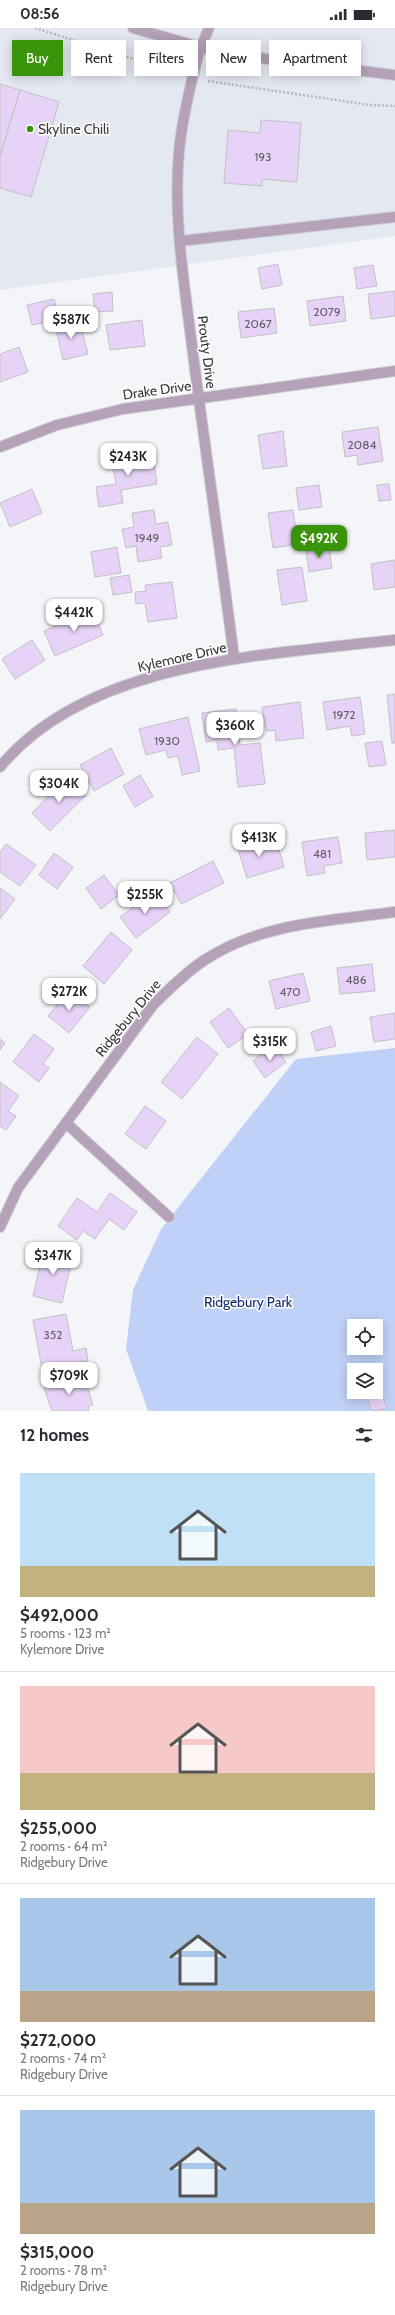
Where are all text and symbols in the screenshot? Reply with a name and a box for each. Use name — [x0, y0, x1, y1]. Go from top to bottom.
text: 08:56 — [20, 5, 59, 23]
chip: Buy — [12, 40, 63, 76]
chip: Rent — [71, 40, 126, 76]
chip: Filters — [134, 40, 198, 76]
chip: New — [206, 40, 261, 76]
chip: Apartment — [269, 40, 361, 76]
place label: Skyline Chili — [38, 120, 109, 138]
marker: Skyline Chili — [25, 124, 35, 134]
house number: 193 — [254, 149, 272, 164]
house number: 2079 — [313, 304, 341, 319]
pin: $587K — [43, 306, 99, 340]
text: $587K — [52, 311, 90, 327]
street label: Prouty Drive — [194, 314, 220, 390]
house number: 2067 — [244, 316, 272, 331]
street label: Drake Drive — [122, 376, 192, 404]
house number: 2084 — [348, 437, 376, 452]
pin: $243K — [100, 443, 156, 477]
text: $243K — [109, 448, 147, 464]
pin: $492K — [291, 525, 347, 559]
house number: 1949 — [135, 530, 159, 545]
text: $492K — [300, 530, 338, 546]
pin: $442K — [46, 599, 102, 633]
text: $442K — [55, 604, 93, 620]
street label: Kylemore Drive — [136, 638, 228, 676]
house number: 1972 — [332, 707, 356, 722]
pin: $360K — [207, 712, 263, 746]
text: $360K — [215, 717, 255, 733]
house number: 1930 — [154, 733, 180, 748]
pin: $304K — [31, 770, 87, 804]
text: $304K — [39, 775, 79, 791]
pin: $413K — [231, 824, 287, 858]
text: $413K — [241, 829, 277, 845]
house number: 481 — [313, 846, 331, 861]
pin: $255K — [117, 881, 173, 915]
text: $255K — [127, 886, 163, 902]
house number: 486 — [345, 972, 367, 987]
street label: Ridgebury Drive — [91, 976, 165, 1060]
pin: $272K — [41, 978, 97, 1012]
text: $272K — [51, 983, 87, 999]
house number: 470 — [279, 984, 301, 999]
pin: $315K — [242, 1028, 298, 1062]
text: $315K — [253, 1033, 287, 1049]
pin: $347K — [25, 1242, 81, 1276]
text: $347K — [34, 1247, 72, 1263]
park label: Ridgebury Park — [204, 1293, 293, 1311]
map controls — [347, 1319, 383, 1399]
button: locate — [347, 1319, 383, 1355]
house number: 352 — [43, 1327, 63, 1342]
pin: $709K — [41, 1362, 97, 1396]
button: layers — [347, 1363, 383, 1399]
text: $709K — [50, 1367, 88, 1383]
icon: filters — [353, 1424, 375, 1446]
text: 12 homes — [20, 1425, 89, 1445]
icon: home — [162, 1499, 234, 1571]
text: $492,000 — [20, 1605, 99, 1625]
text: 5 rooms · 123 m² — [20, 1625, 111, 1641]
text: Kylemore Drive — [20, 1641, 104, 1657]
icon: home — [162, 1712, 234, 1784]
text: $255,000 — [20, 1818, 97, 1838]
text: 2 rooms · 64 m² — [20, 1838, 107, 1854]
text: Ridgebury Drive — [20, 1854, 108, 1870]
icon: home — [162, 1924, 234, 1996]
text: $272,000 — [20, 2030, 96, 2050]
text: 2 rooms · 74 m² — [20, 2050, 106, 2066]
text: Ridgebury Drive — [20, 2066, 108, 2082]
icon: home — [162, 2136, 234, 2208]
text: $315,000 — [20, 2242, 94, 2262]
text: 2 rooms · 78 m² — [20, 2262, 107, 2278]
text: Ridgebury Drive — [20, 2278, 108, 2294]

